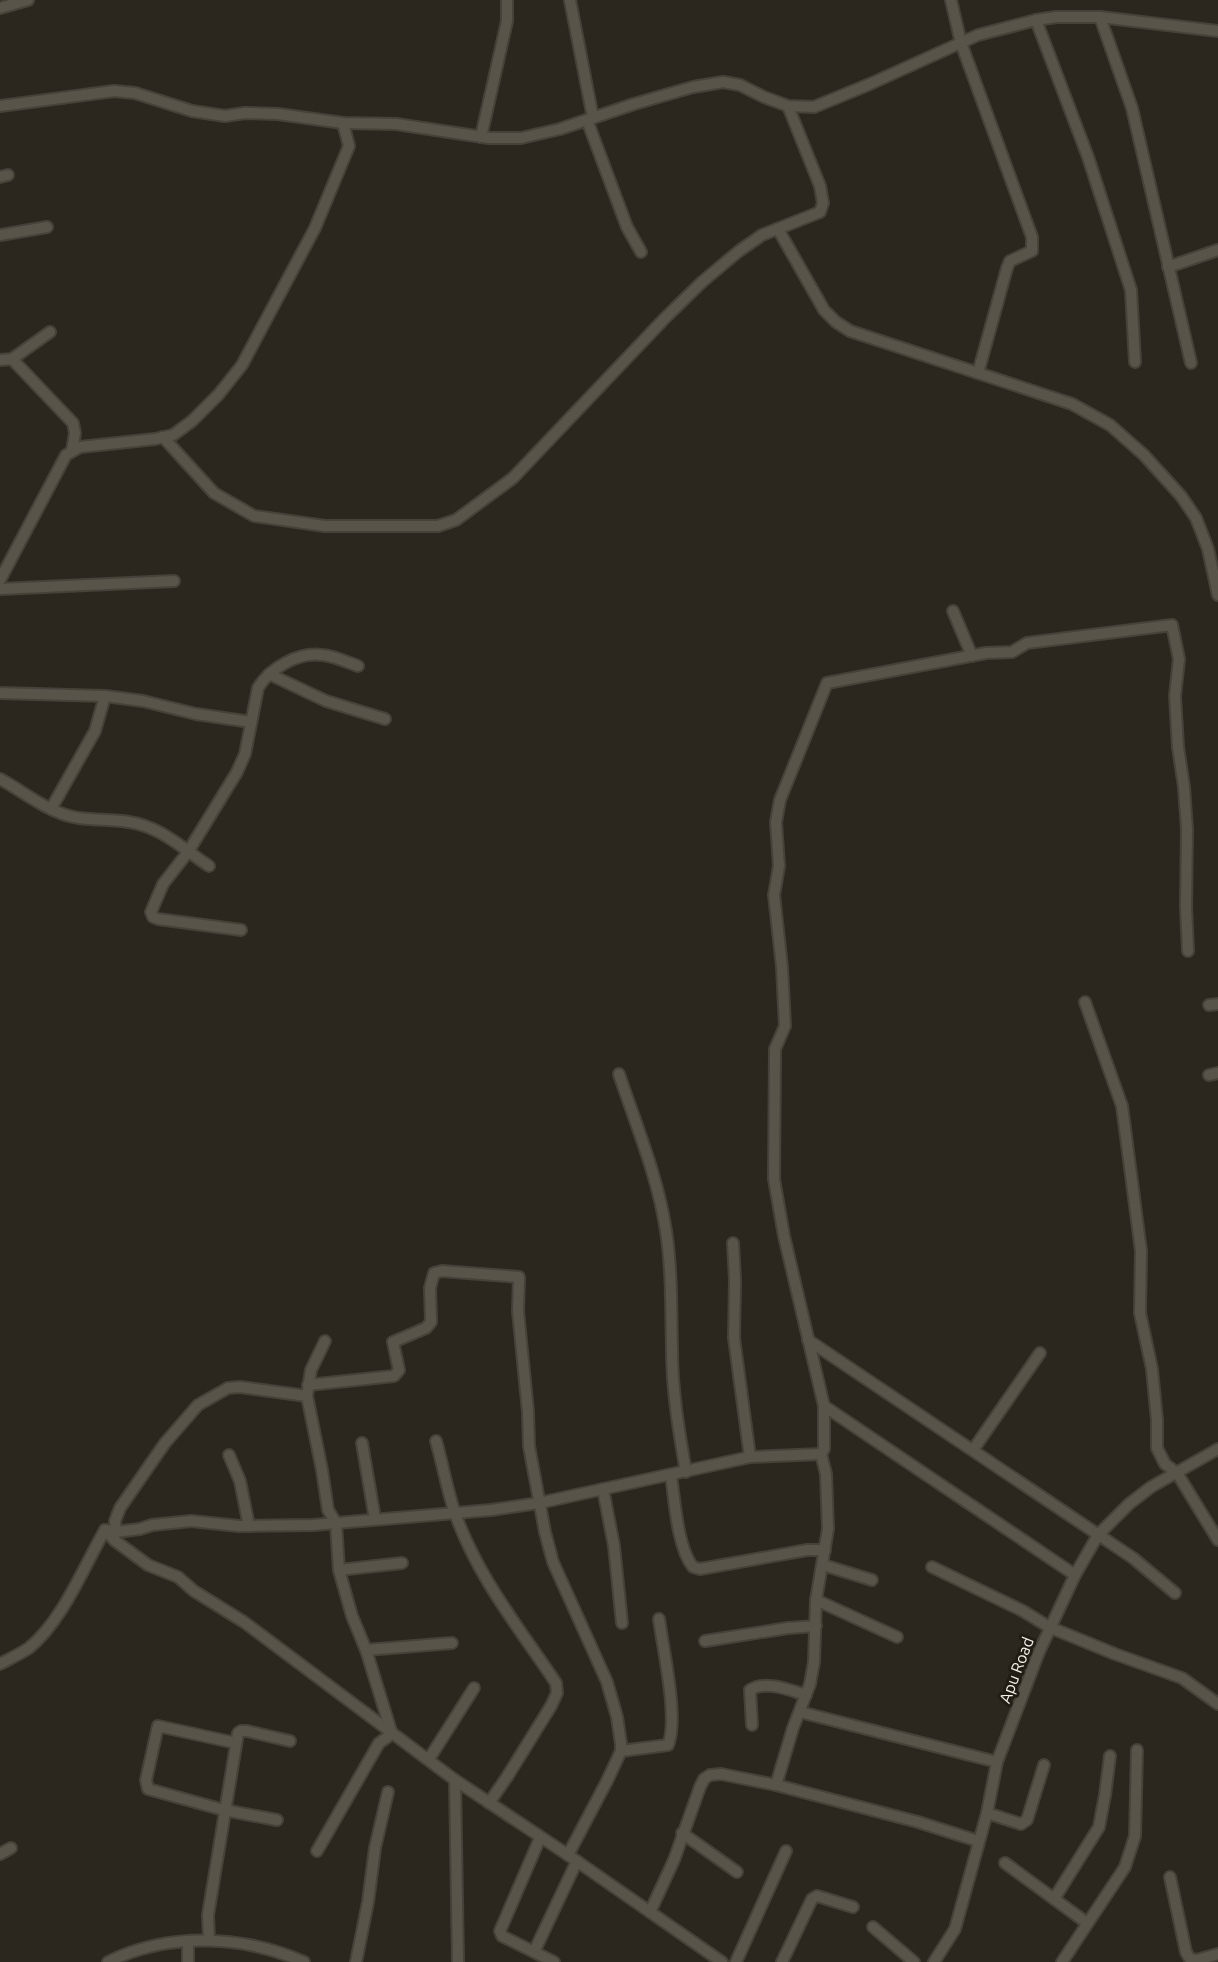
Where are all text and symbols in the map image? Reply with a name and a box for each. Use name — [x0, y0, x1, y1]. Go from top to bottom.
street label: Apu Road — [995, 1634, 1037, 1706]

